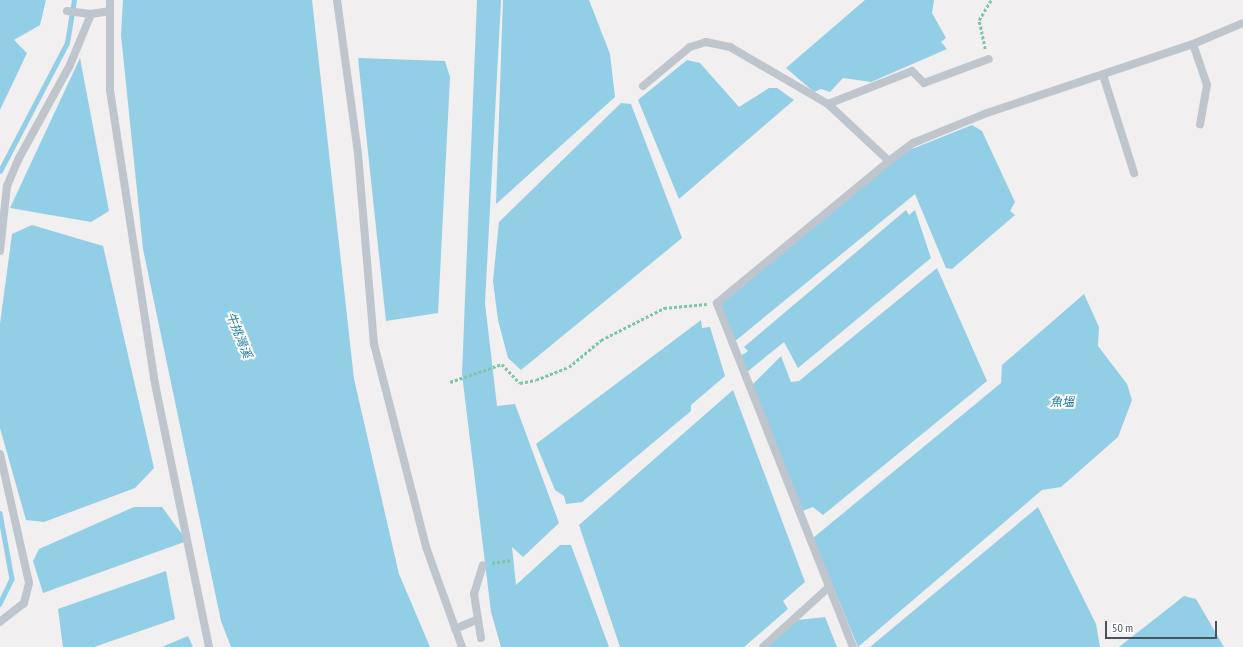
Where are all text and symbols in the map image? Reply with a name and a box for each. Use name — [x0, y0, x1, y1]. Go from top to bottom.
water label: 牛挑灣溪 — [223, 310, 255, 360]
water label: 魚塭 — [1050, 395, 1074, 409]
scale bar — [1107, 613, 1219, 639]
text: 50 m — [1112, 620, 1133, 635]

